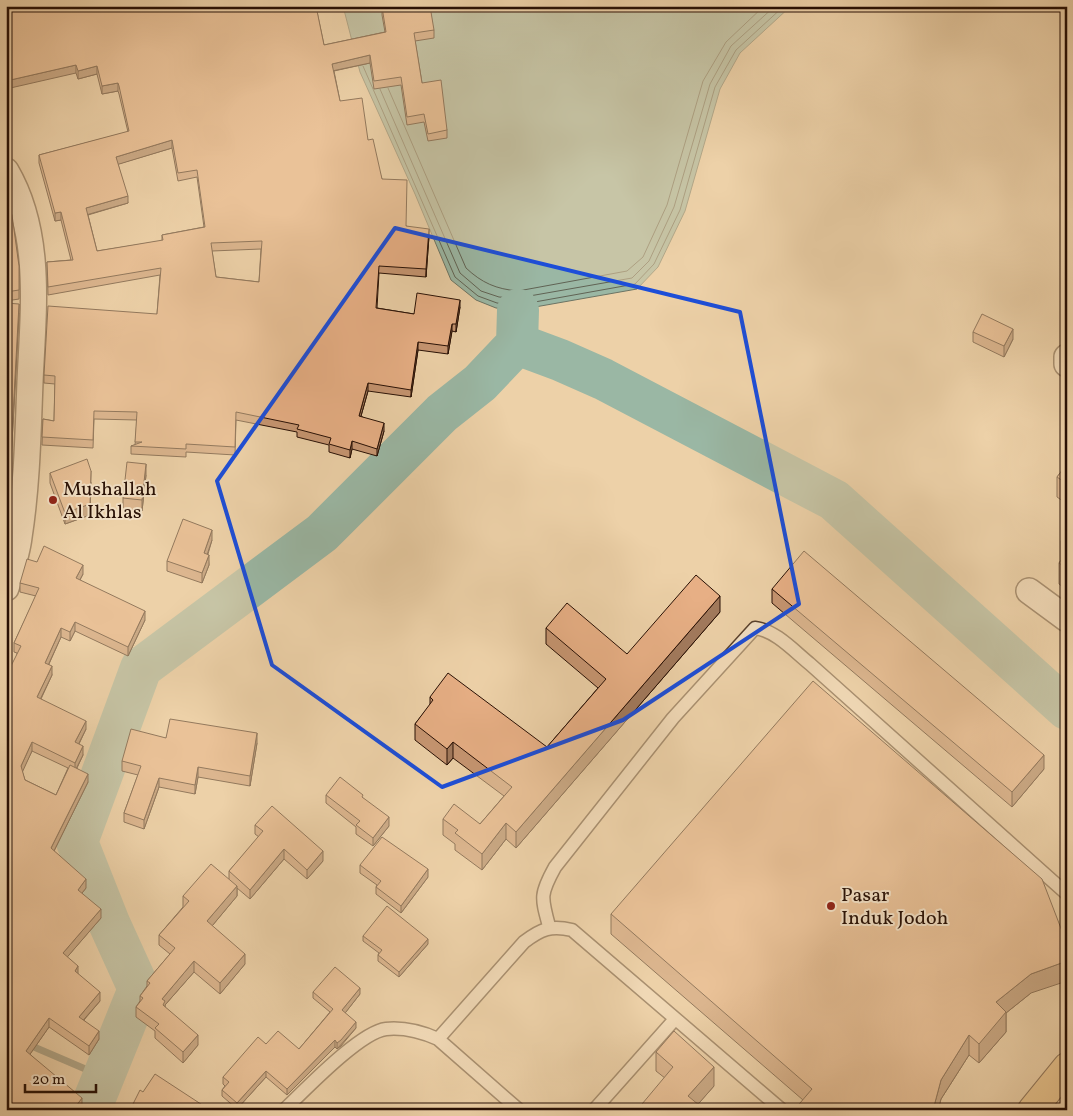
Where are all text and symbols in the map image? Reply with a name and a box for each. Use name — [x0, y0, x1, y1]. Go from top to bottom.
place label: Mushallah Al Ikhlas — [63, 476, 157, 527]
marker: Mushallah Al Ikhlas — [47, 494, 59, 506]
place label: Pasar Induk Jodoh — [841, 882, 948, 933]
marker: Pasar Induk Jodoh — [825, 900, 837, 912]
scale bar — [25, 1061, 96, 1093]
text: 20 m — [32, 1070, 65, 1091]

